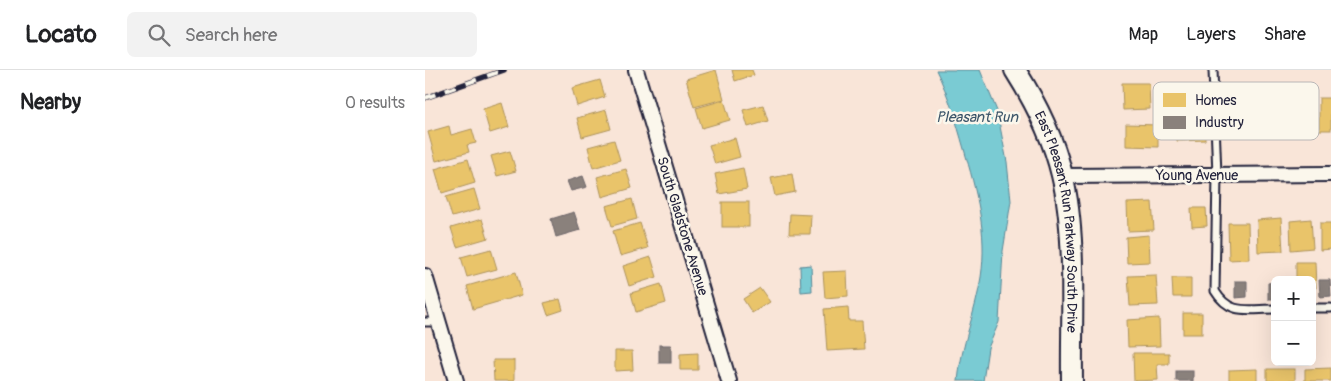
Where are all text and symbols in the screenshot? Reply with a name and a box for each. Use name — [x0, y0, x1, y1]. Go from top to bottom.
search box — [127, 12, 477, 57]
text: Locato — [25, 20, 97, 49]
icon: search — [145, 21, 173, 49]
text: Search here — [185, 23, 277, 47]
text: Map — [1129, 23, 1158, 46]
text: Layers — [1186, 23, 1236, 46]
text: Share — [1264, 23, 1306, 46]
legend — [1153, 82, 1319, 140]
text: Nearby — [20, 89, 81, 116]
text: Homes — [1195, 92, 1237, 109]
text: 0 results — [345, 93, 405, 113]
water label: Pleasant Run — [936, 108, 1019, 127]
street label: East Pleasant Run Parkway South Drive — [1031, 108, 1080, 333]
text: Industry — [1195, 114, 1244, 131]
street label: South Gladstone Avenue — [653, 155, 712, 298]
street label: Young Avenue — [1155, 167, 1238, 184]
map controls — [1271, 276, 1316, 366]
button: + — [1271, 276, 1316, 321]
button: − — [1271, 321, 1316, 366]

